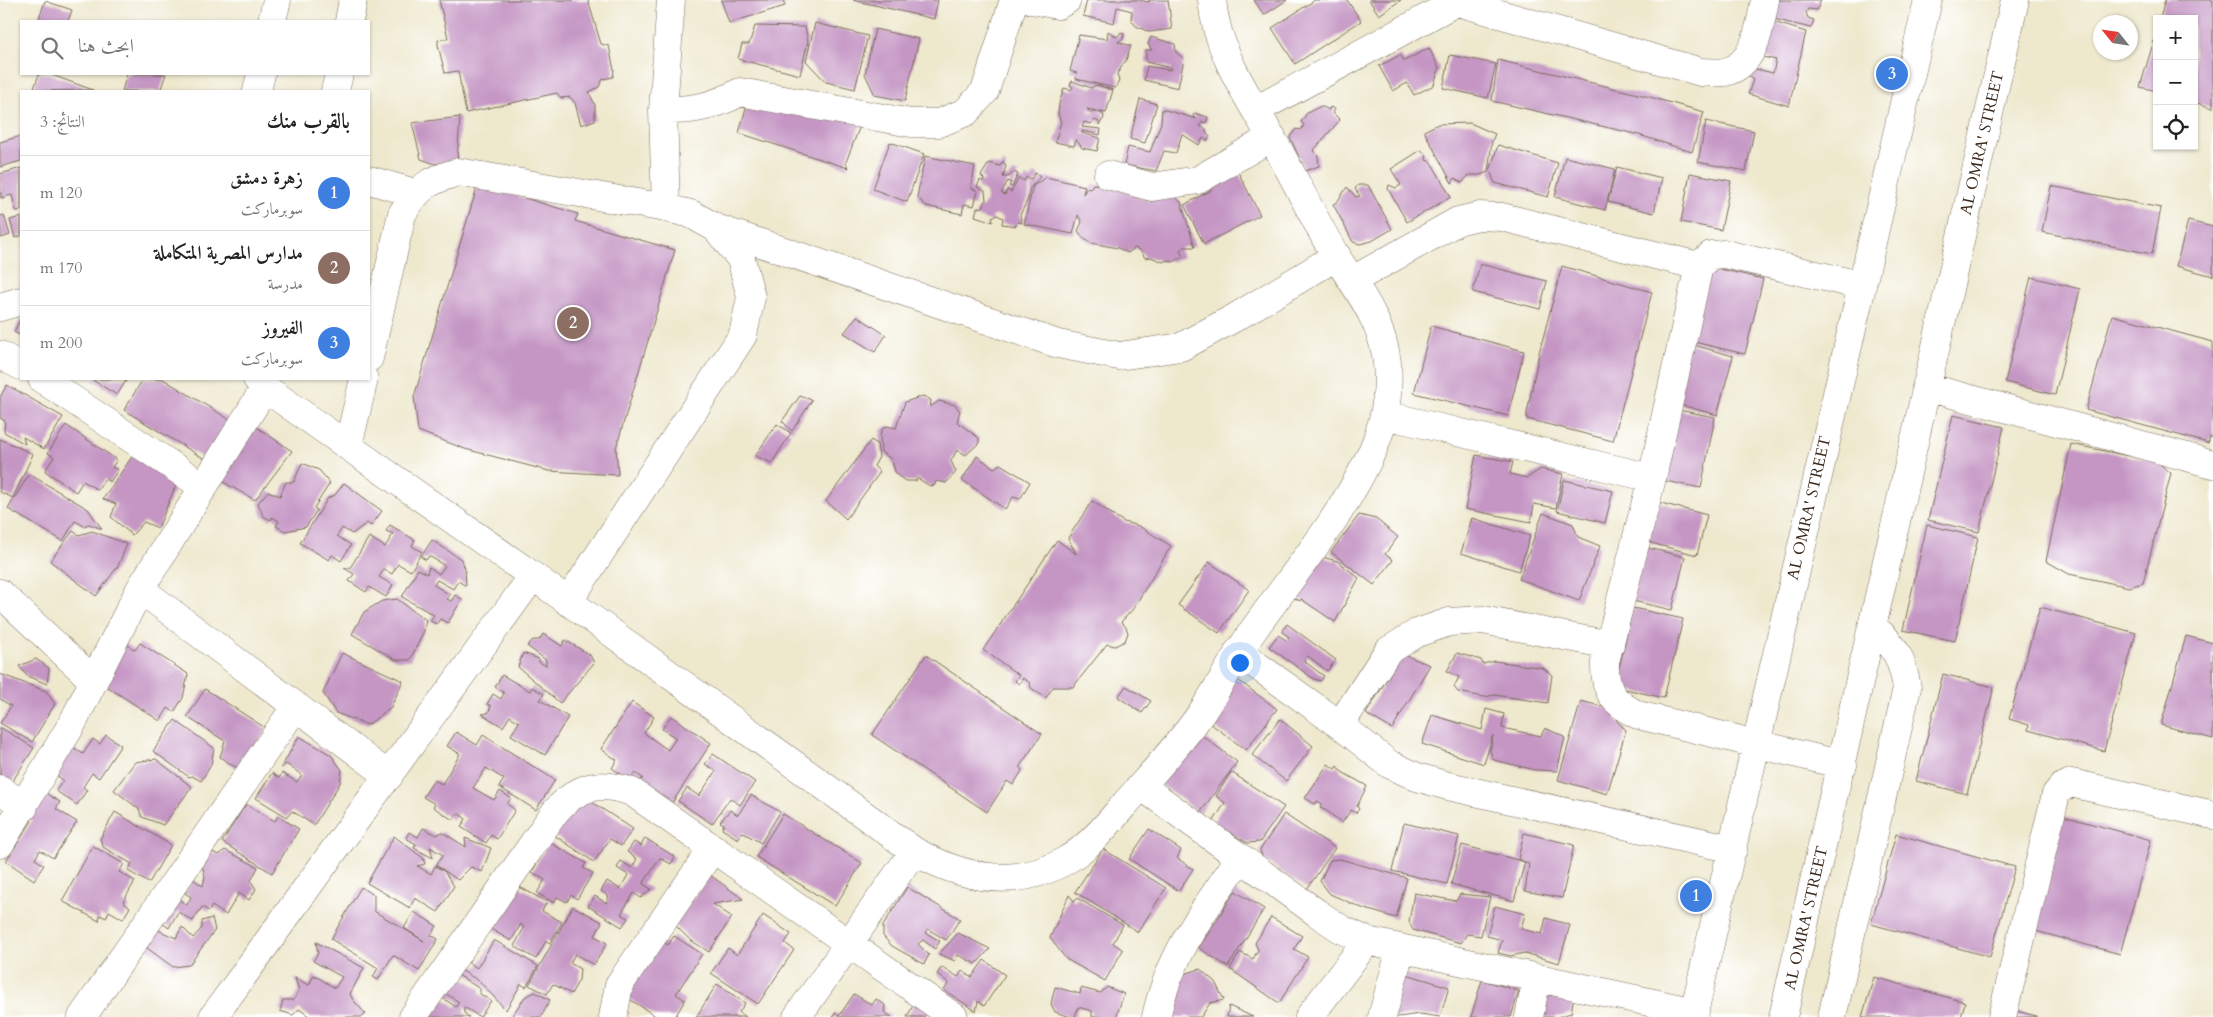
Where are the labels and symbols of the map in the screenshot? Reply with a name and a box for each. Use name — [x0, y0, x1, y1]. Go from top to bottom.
north arrow — [2093, 15, 2138, 60]
pin: 3 — [1876, 55, 1908, 93]
street label: AL OMRA' STREET — [1955, 69, 2009, 217]
pin: 2 — [557, 304, 589, 342]
street label: AL OMRA' STREET — [1782, 434, 1836, 582]
your location — [1227, 650, 1253, 676]
street label: AL OMRA' STREET — [1779, 844, 1833, 992]
pin: 1 — [1680, 877, 1712, 915]

